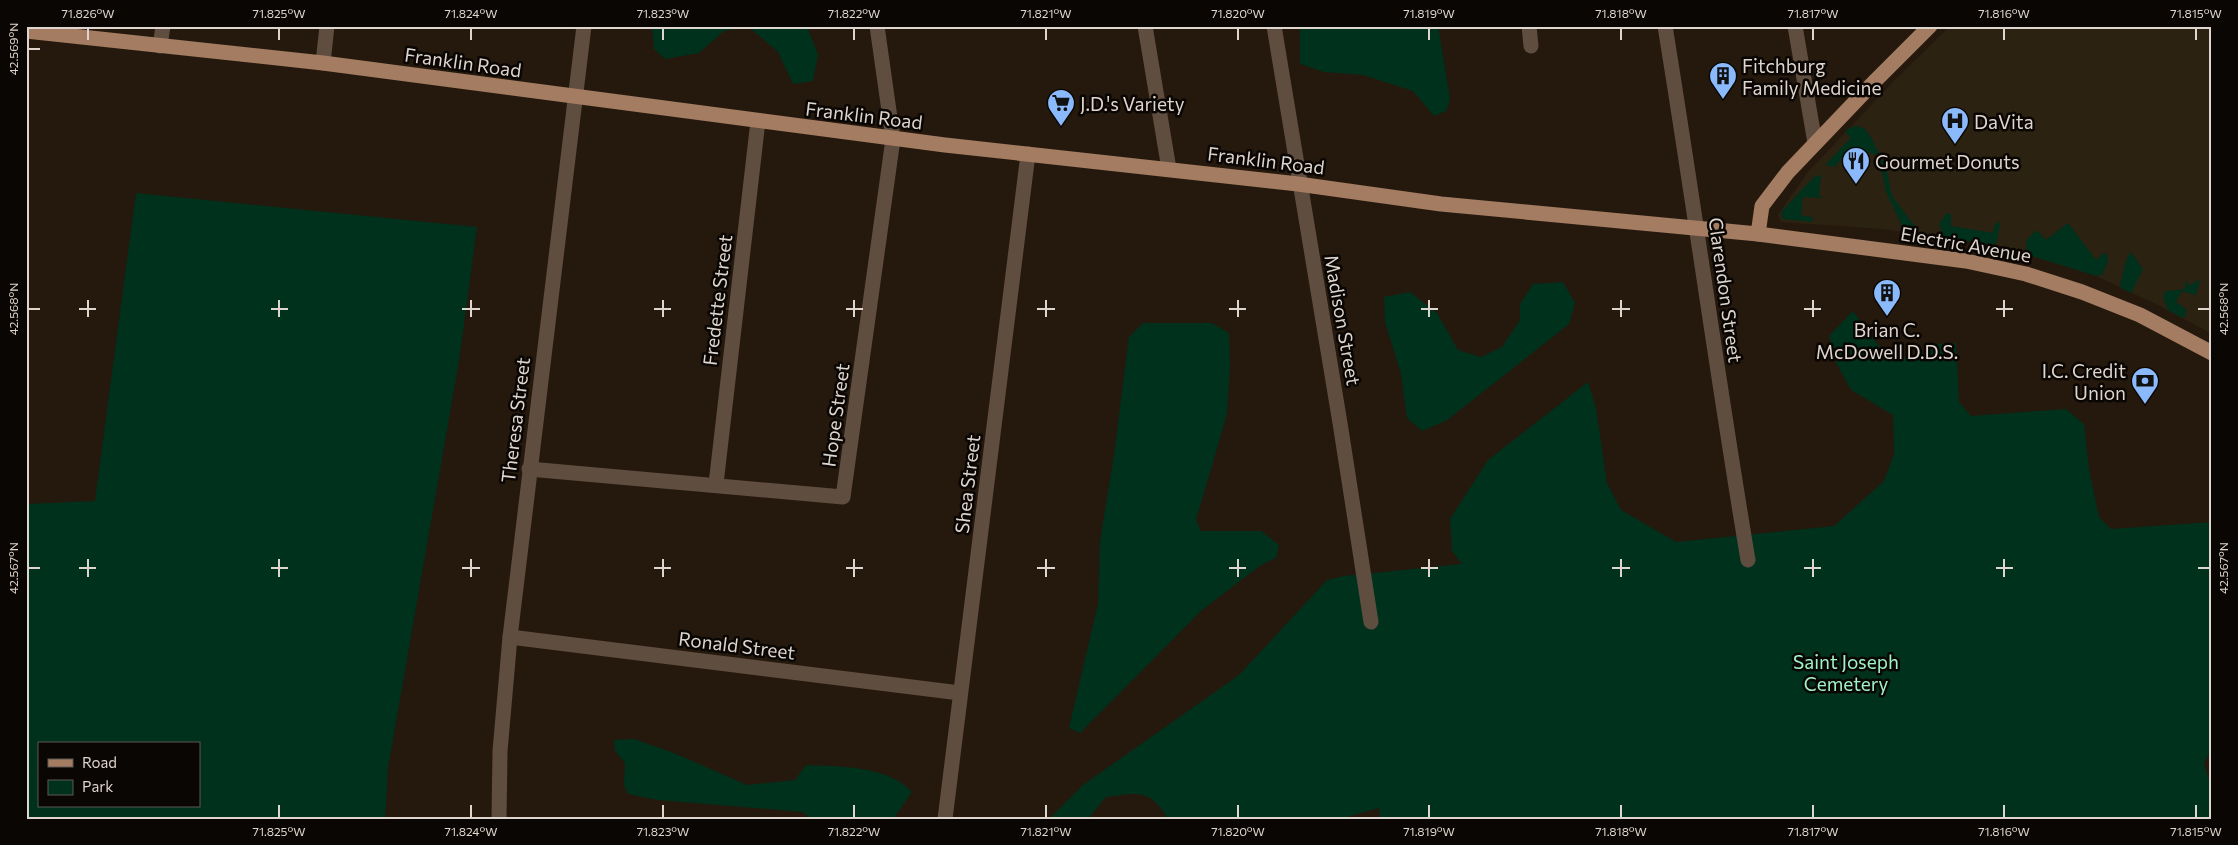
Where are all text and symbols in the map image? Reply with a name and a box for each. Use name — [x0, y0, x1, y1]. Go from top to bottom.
text: 71.826°W — [61, 6, 115, 20]
text: 71.825°W — [253, 6, 305, 20]
text: 71.824°W — [445, 6, 497, 20]
text: 71.823°W — [637, 6, 689, 20]
text: 71.822°W — [828, 6, 880, 20]
text: 71.821°W — [1020, 6, 1072, 20]
text: 71.820°W — [1211, 6, 1265, 20]
text: 71.819°W — [1403, 6, 1455, 20]
text: 71.818°W — [1595, 6, 1647, 20]
text: 71.817°W — [1788, 6, 1838, 20]
text: 71.816°W — [1978, 6, 2030, 20]
text: 71.815°W — [2170, 6, 2222, 20]
text: 42.569°N — [6, 23, 20, 75]
street label: Franklin Road — [403, 42, 523, 82]
place label: Fitchburg Family Medicine — [1742, 54, 1881, 99]
building icon: Fitchburg Family Medicine — [1708, 61, 1738, 100]
supermarket icon: J.D.'s Variety — [1046, 88, 1076, 127]
place label: J.D.'s Variety — [1080, 92, 1185, 115]
street label: Franklin Road — [804, 96, 924, 134]
hospital icon: DaVita — [1940, 106, 1970, 145]
place label: DaVita — [1974, 110, 2034, 133]
street label: Franklin Road — [1206, 141, 1326, 179]
restaurant icon: Gourmet Donuts — [1841, 146, 1871, 185]
place label: Gourmet Donuts — [1875, 150, 2020, 173]
street label: Clarendon Street — [1704, 216, 1748, 364]
street label: Electric Avenue — [1899, 221, 2033, 267]
street label: Fredette Street — [698, 233, 736, 367]
street label: Madison Street — [1320, 253, 1366, 387]
building icon: Brian C. McDowell D.D.S. — [1872, 278, 1902, 317]
text: 42.568°N — [6, 283, 20, 335]
text: 42.568°N — [2216, 283, 2230, 335]
place label: Brian C. McDowell D.D.S. — [1816, 318, 1958, 363]
street label: Theresa Street — [496, 356, 534, 484]
place label: I.C. Credit Union — [2042, 359, 2126, 404]
street label: Hope Street — [816, 362, 854, 468]
bank icon: I.C. Credit Union — [2130, 366, 2160, 405]
street label: Shea Street — [950, 433, 984, 535]
text: 42.567°N — [6, 542, 20, 594]
text: 42.567°N — [2216, 542, 2230, 594]
street label: Ronald Street — [677, 626, 797, 664]
park label: Saint Joseph Cemetery — [1793, 650, 1899, 695]
legend — [38, 742, 200, 808]
text: Road — [82, 753, 117, 771]
text: Park — [82, 777, 113, 795]
text: 71.825°W — [253, 824, 305, 838]
text: 71.824°W — [445, 824, 497, 838]
text: 71.823°W — [637, 824, 689, 838]
text: 71.822°W — [828, 824, 880, 838]
text: 71.821°W — [1020, 824, 1072, 838]
text: 71.820°W — [1211, 824, 1265, 838]
text: 71.819°W — [1403, 824, 1455, 838]
text: 71.818°W — [1595, 824, 1647, 838]
text: 71.817°W — [1788, 824, 1838, 838]
text: 71.816°W — [1978, 824, 2030, 838]
text: 71.815°W — [2170, 824, 2222, 838]

